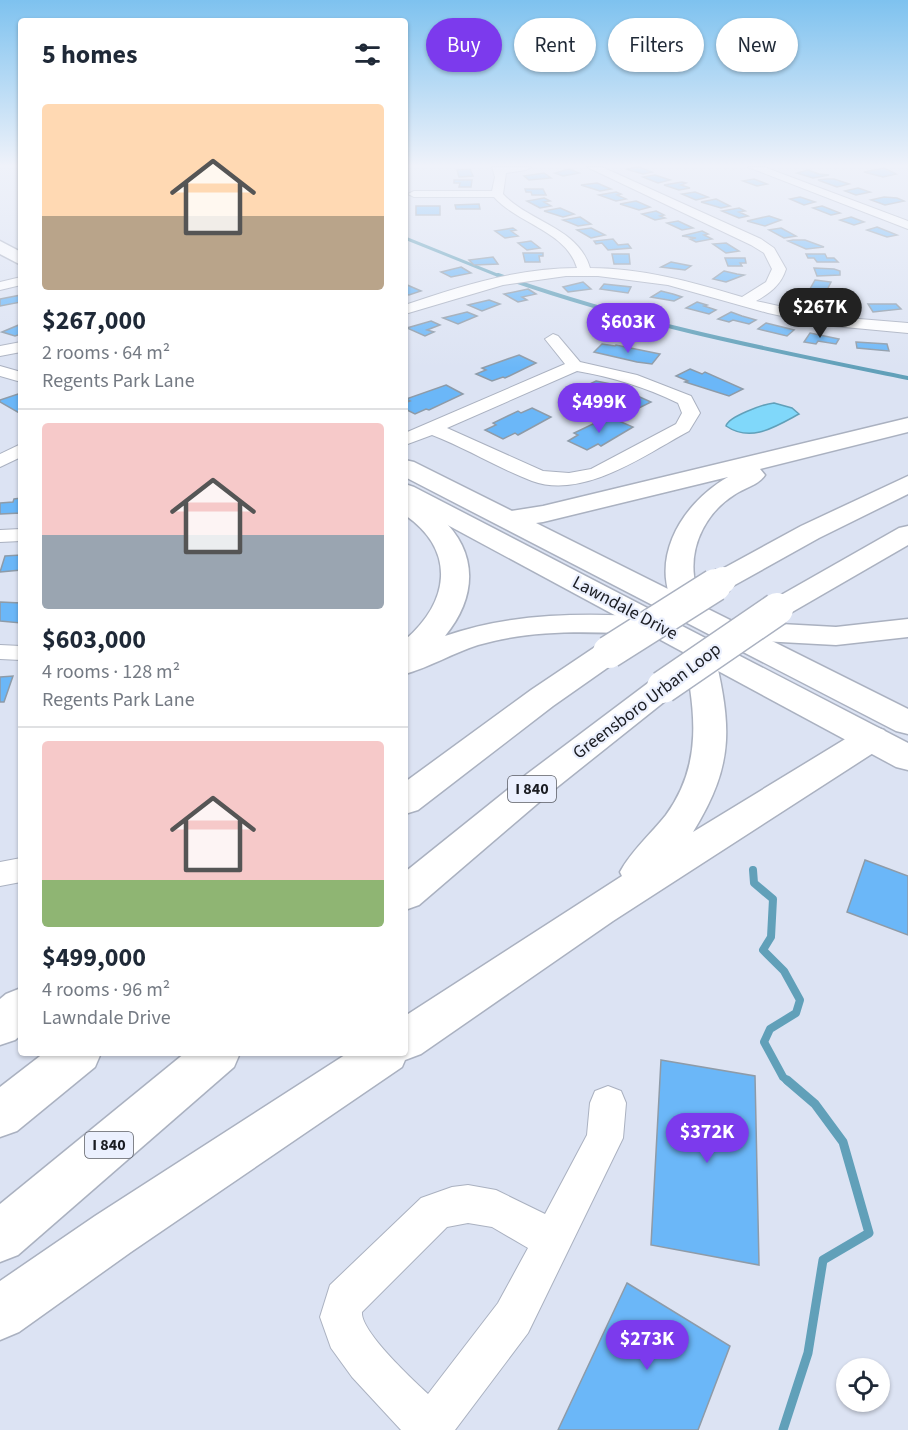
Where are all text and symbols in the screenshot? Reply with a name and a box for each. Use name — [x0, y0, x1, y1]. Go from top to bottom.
chip: Buy — [426, 18, 502, 72]
chip: Rent — [514, 18, 596, 72]
chip: Filters — [608, 18, 704, 72]
chip: New — [716, 18, 798, 72]
text: 5 homes — [42, 36, 137, 73]
icon: filters — [351, 38, 384, 71]
icon: home — [159, 143, 267, 251]
pin: $267K — [778, 288, 862, 339]
text: $267K — [793, 293, 847, 321]
text: $267,000 — [42, 302, 146, 339]
pin: $603K — [586, 303, 670, 354]
text: $603K — [601, 308, 655, 336]
text: 2 rooms · 64 m² — [42, 339, 170, 367]
text: Regents Park Lane — [42, 367, 195, 395]
pin: $499K — [557, 383, 641, 434]
text: $499K — [572, 388, 626, 416]
icon: home — [159, 462, 267, 570]
street label: Lawndale Drive — [568, 570, 682, 646]
text: $603,000 — [42, 621, 146, 658]
street label: Greensboro Urban Loop — [568, 637, 726, 765]
text: 4 rooms · 128 m² — [42, 658, 180, 686]
text: Regents Park Lane — [42, 686, 195, 714]
road number: I 840 — [508, 776, 556, 802]
icon: home — [159, 780, 267, 888]
text: $499,000 — [42, 939, 146, 976]
text: 4 rooms · 96 m² — [42, 976, 170, 1004]
text: Lawndale Drive — [42, 1004, 171, 1032]
pin: $372K — [665, 1113, 749, 1164]
text: $372K — [680, 1118, 734, 1146]
road number: I 840 — [85, 1132, 133, 1158]
pin: $273K — [605, 1320, 689, 1371]
text: $273K — [620, 1325, 674, 1353]
map controls — [836, 1358, 890, 1412]
button: locate — [836, 1358, 890, 1412]

